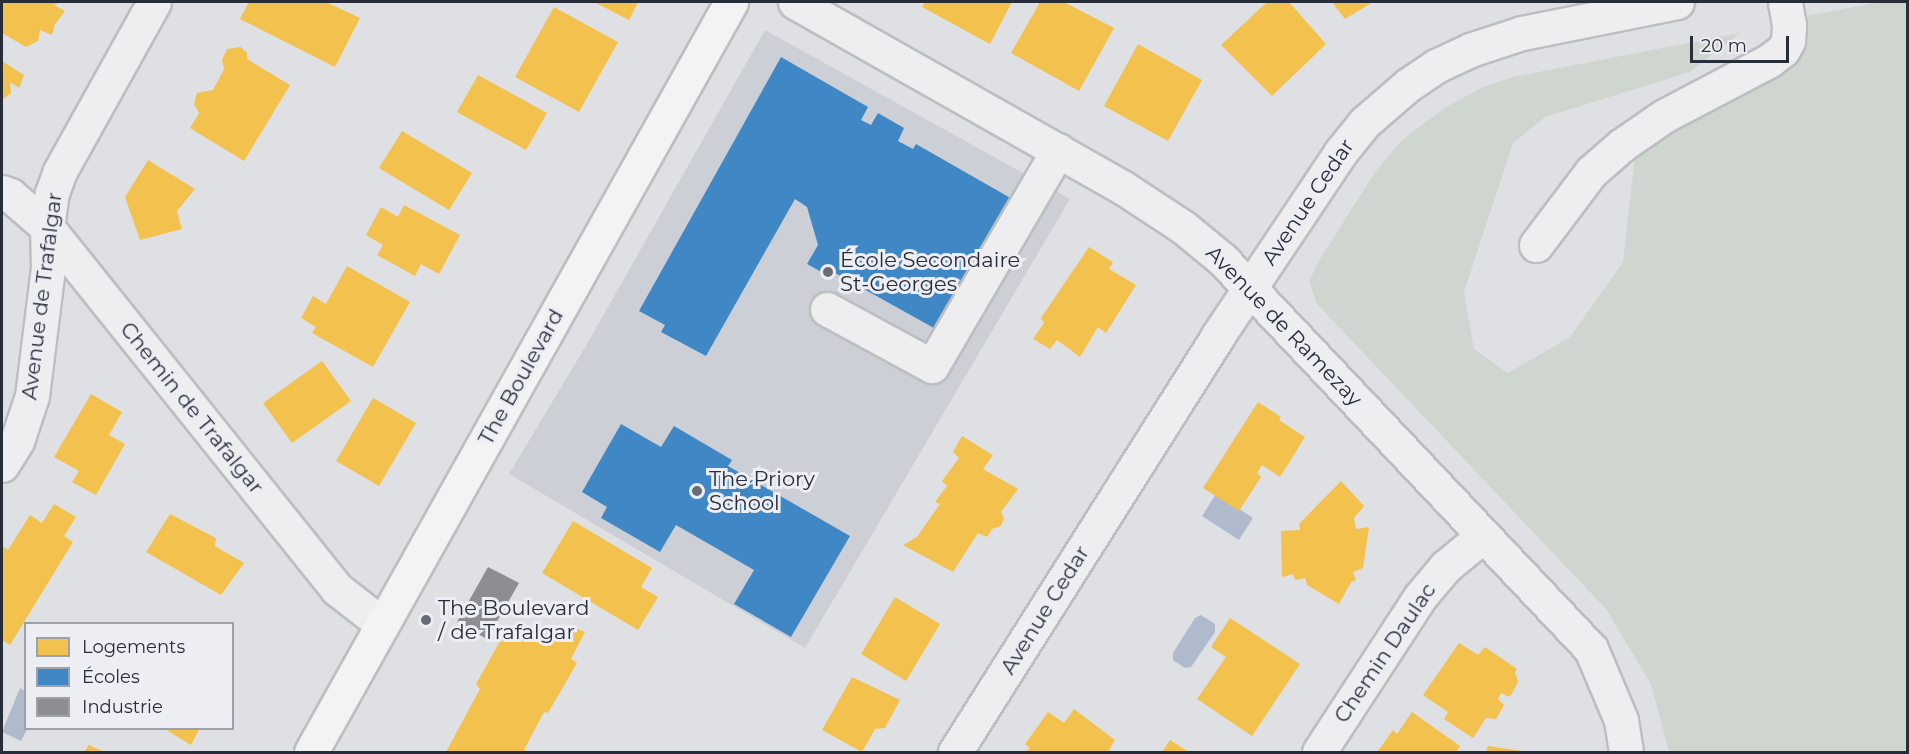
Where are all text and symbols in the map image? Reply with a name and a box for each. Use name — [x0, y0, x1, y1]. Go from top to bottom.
scale bar — [1693, 24, 1792, 62]
text: 20 m — [1701, 35, 1747, 57]
street label: Avenue Cedar — [1256, 134, 1360, 270]
street label: Avenue de Trafalgar — [17, 191, 67, 401]
street label: Avenue de Ramezay — [1201, 240, 1367, 412]
place label: École Secondaire St-Georges — [840, 247, 1020, 297]
marker: École Secondaire St-Georges — [821, 265, 835, 279]
street label: The Boulevard — [473, 305, 569, 449]
street label: Chemin de Trafalgar — [115, 317, 269, 499]
place label: The Priory School — [709, 466, 815, 516]
marker: The Priory School — [690, 484, 704, 498]
street label: Avenue Cedar — [995, 541, 1095, 679]
street label: Chemin Daulac — [1329, 578, 1441, 728]
place label: The Boulevard / de Trafalgar — [438, 595, 589, 645]
marker: The Boulevard / de Trafalgar — [419, 613, 433, 627]
legend — [24, 622, 234, 730]
text: Logements — [82, 636, 185, 658]
text: Écoles — [82, 666, 140, 688]
text: Industrie — [82, 696, 163, 718]

